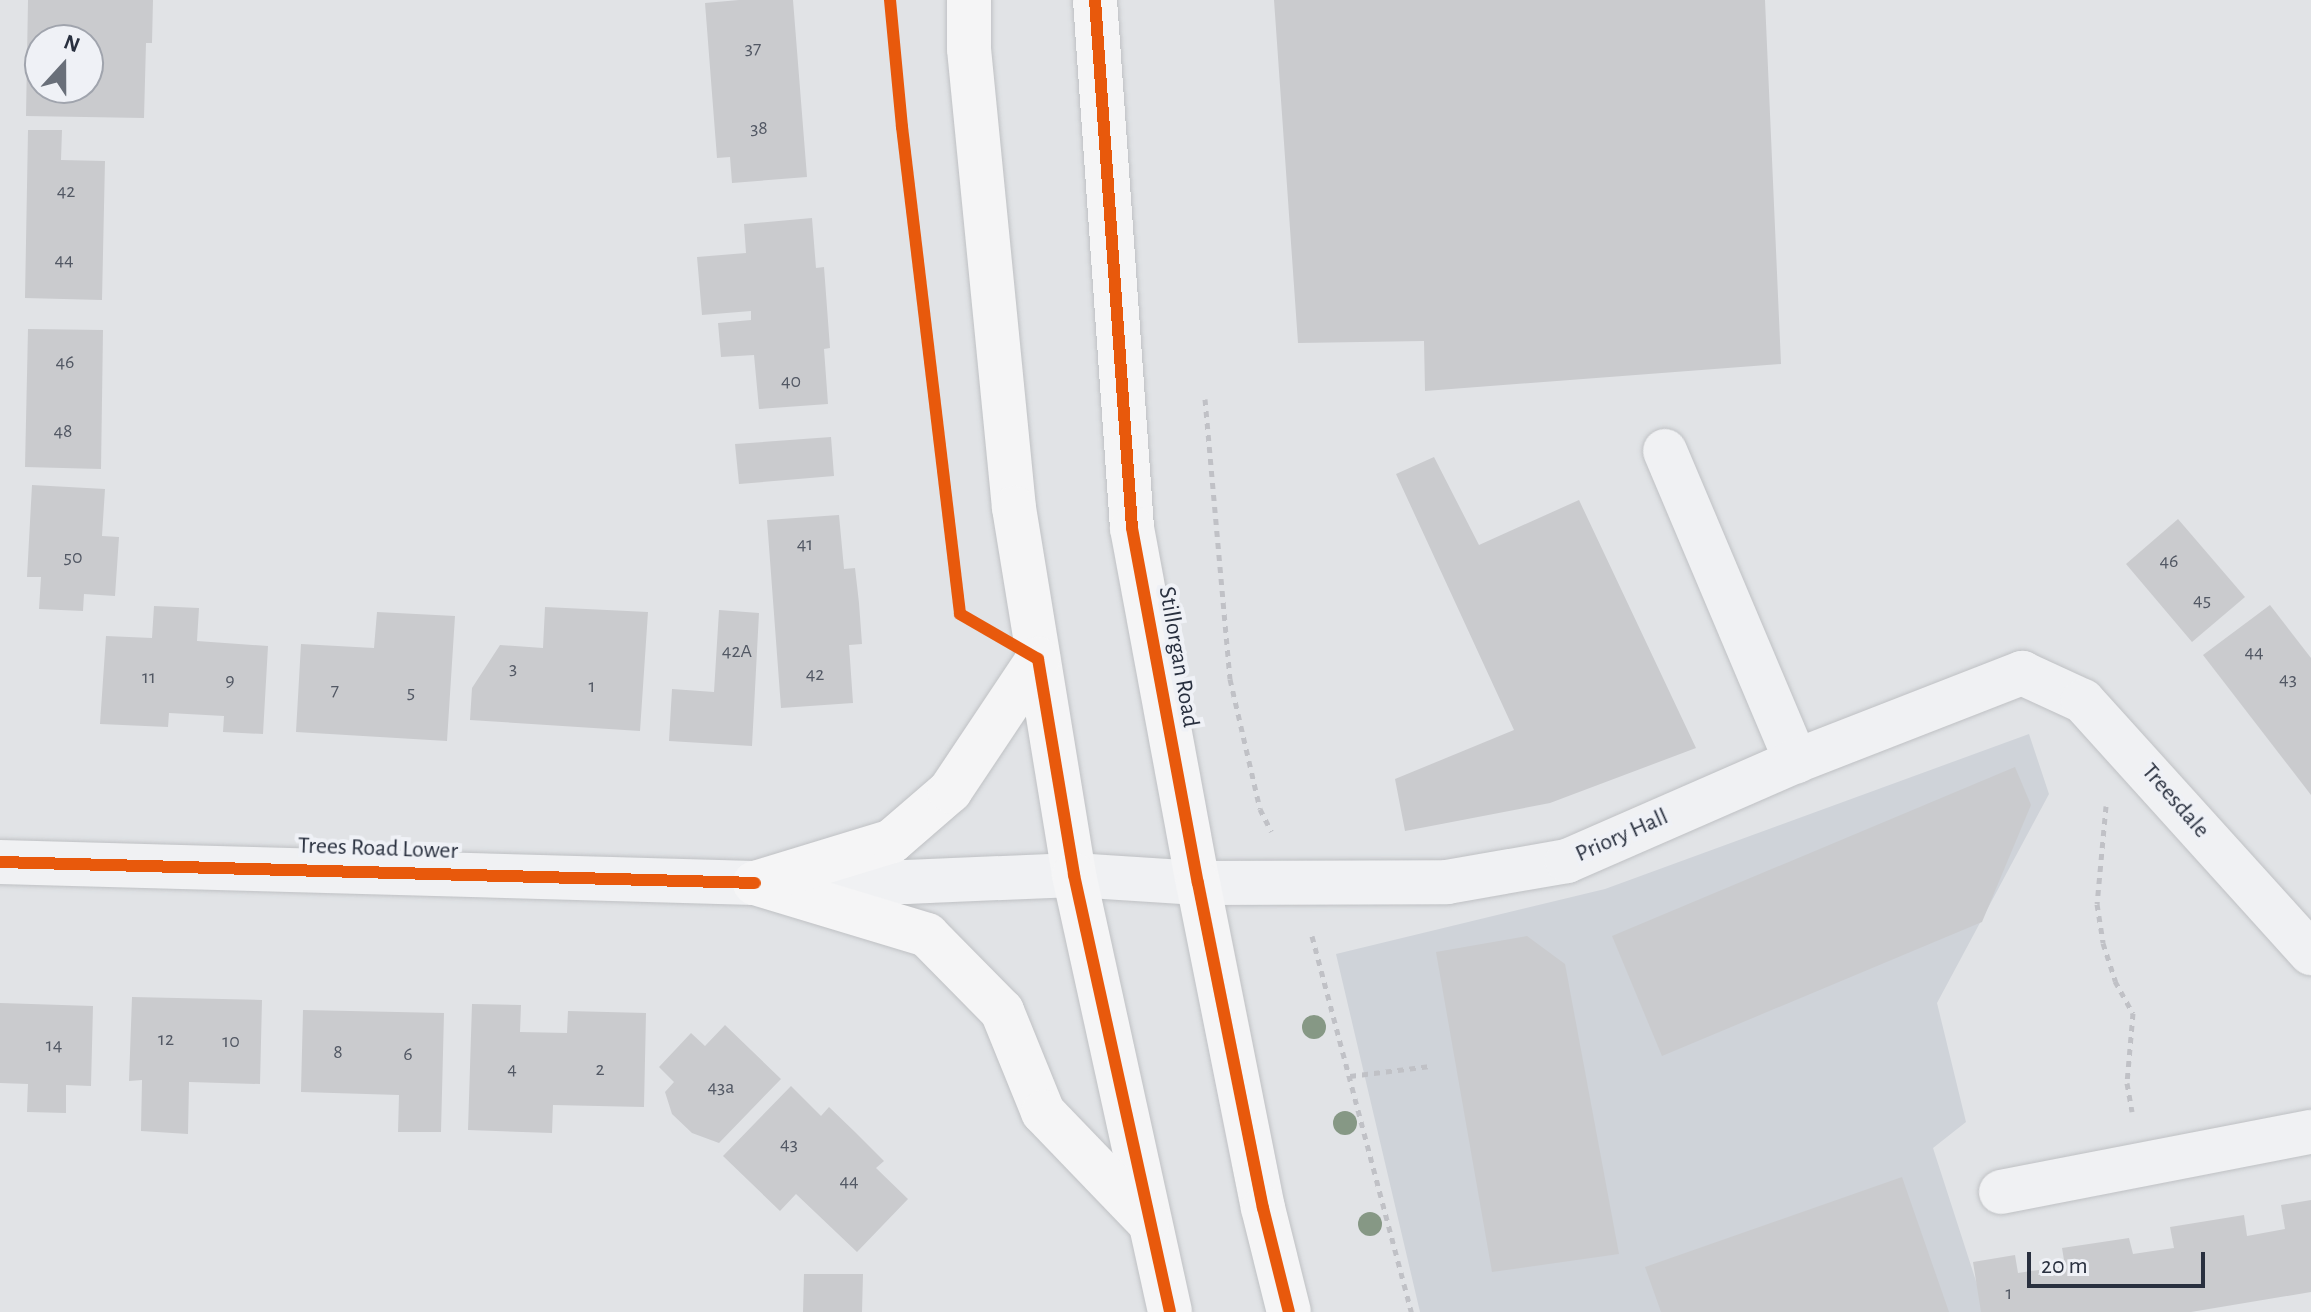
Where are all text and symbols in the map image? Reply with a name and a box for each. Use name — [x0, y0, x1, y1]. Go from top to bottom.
north arrow — [24, 24, 104, 104]
text: N — [61, 30, 83, 56]
house number: 37 — [745, 36, 761, 60]
house number: 38 — [750, 116, 768, 140]
house number: 42 — [57, 179, 75, 203]
house number: 44 — [54, 248, 74, 272]
house number: 46 — [55, 350, 75, 374]
house number: 40 — [781, 369, 801, 393]
house number: 48 — [53, 419, 73, 443]
house number: 41 — [797, 532, 813, 556]
house number: 50 — [64, 545, 82, 569]
house number: 46 — [2159, 549, 2179, 573]
street label: Stillorgan Road — [1151, 584, 1205, 730]
house number: 45 — [2193, 588, 2211, 612]
house number: 42A — [722, 639, 752, 663]
house number: 44 — [2244, 640, 2264, 664]
house number: 3 — [509, 656, 517, 680]
house number: 42 — [806, 662, 824, 686]
house number: 11 — [142, 665, 156, 689]
house number: 43 — [2279, 667, 2297, 691]
house number: 9 — [225, 668, 235, 692]
house number: 1 — [589, 674, 595, 698]
house number: 7 — [331, 678, 339, 702]
house number: 5 — [407, 680, 415, 704]
street label: Treesdale — [2135, 758, 2215, 844]
street label: Priory Hall — [1571, 803, 1673, 869]
street label: Trees Road Lower — [297, 832, 459, 866]
house number: 12 — [158, 1027, 174, 1051]
house number: 10 — [222, 1029, 240, 1053]
house number: 14 — [46, 1033, 62, 1057]
house number: 8 — [333, 1040, 343, 1064]
house number: 6 — [403, 1042, 413, 1066]
house number: 4 — [507, 1057, 517, 1081]
house number: 2 — [595, 1057, 605, 1081]
house number: 43a — [707, 1075, 735, 1099]
house number: 43 — [780, 1132, 798, 1156]
house number: 44 — [839, 1169, 859, 1193]
scale bar — [2031, 1236, 2209, 1286]
text: 20 m — [2041, 1254, 2088, 1278]
house number: 1 — [2006, 1281, 2012, 1305]

